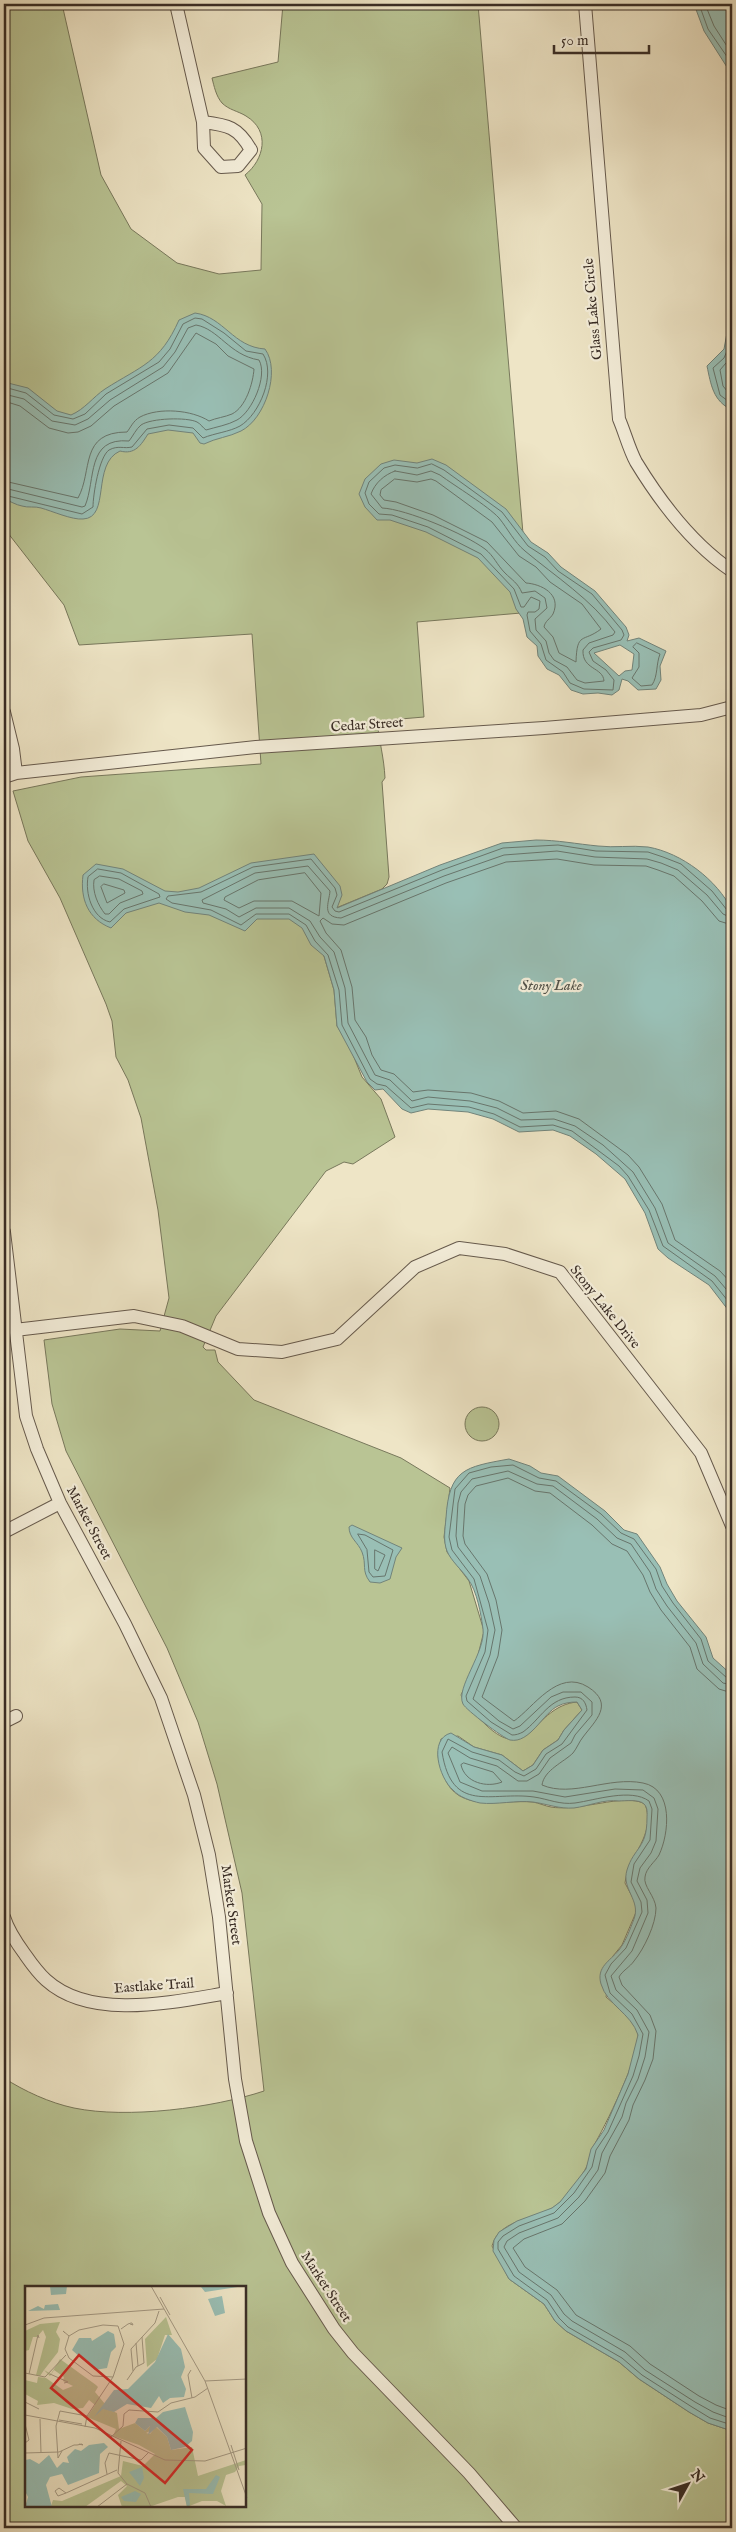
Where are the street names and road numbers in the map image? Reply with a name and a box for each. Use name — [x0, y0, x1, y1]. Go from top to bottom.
street label: Glass Lake Circle — [580, 257, 606, 361]
street label: Cedar Street — [330, 713, 404, 737]
street label: Stony Lake Drive — [566, 1262, 645, 1353]
street label: Market Street — [62, 1483, 116, 1563]
street label: Market Street — [216, 1864, 246, 1946]
street label: Eastlake Trail — [113, 1974, 195, 1998]
street label: Market Street — [296, 2248, 356, 2326]

